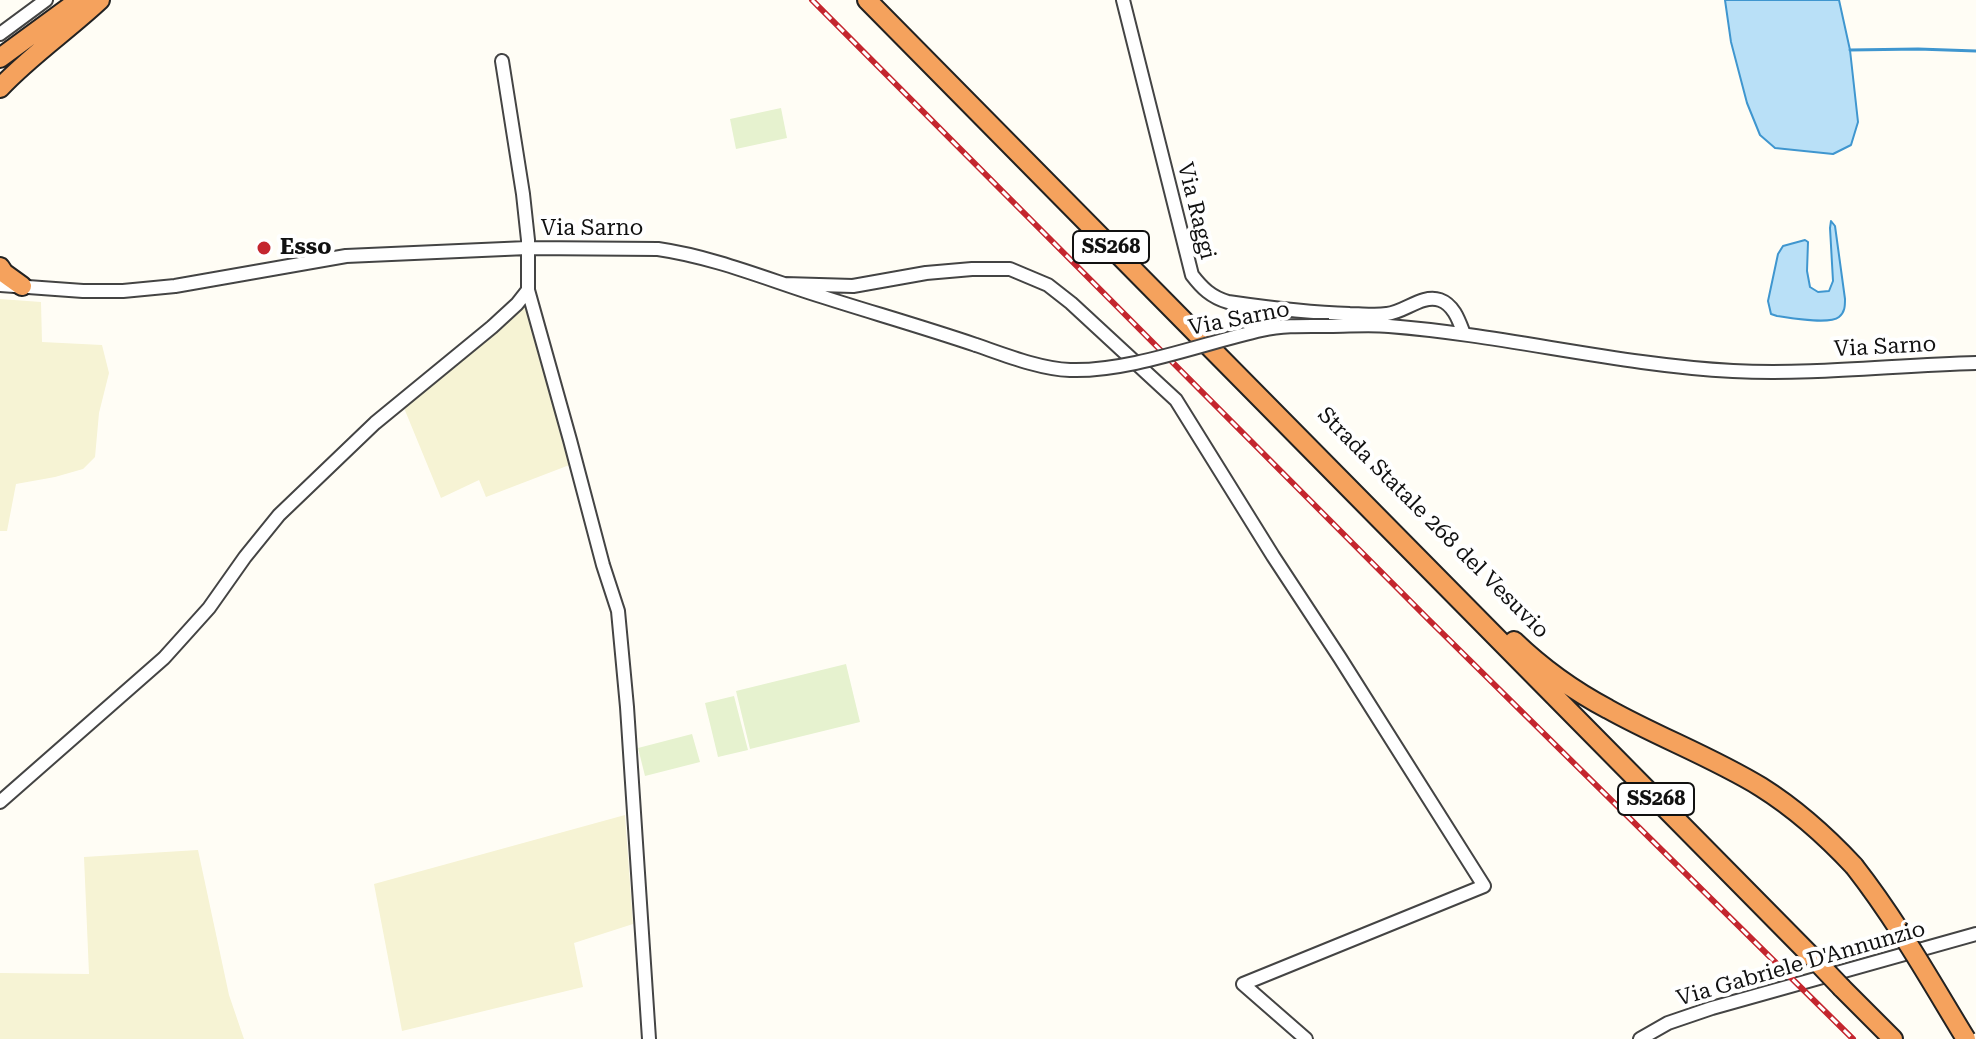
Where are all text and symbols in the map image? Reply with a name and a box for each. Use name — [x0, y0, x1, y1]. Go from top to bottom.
street label: Via Raggi — [1171, 160, 1221, 262]
street label: Via Sarno — [541, 216, 643, 242]
road number: SS268 — [1073, 231, 1149, 263]
place label: Esso — [280, 235, 331, 261]
marker: Esso — [255, 239, 273, 257]
street label: Via Sarno — [1186, 296, 1292, 342]
street label: Via Sarno — [1833, 331, 1937, 363]
street label: Strada Statale 268 del Vesuvio — [1312, 402, 1554, 644]
road number: SS268 — [1618, 783, 1694, 815]
street label: Via Gabriele D'Annunzio — [1674, 916, 1928, 1012]

